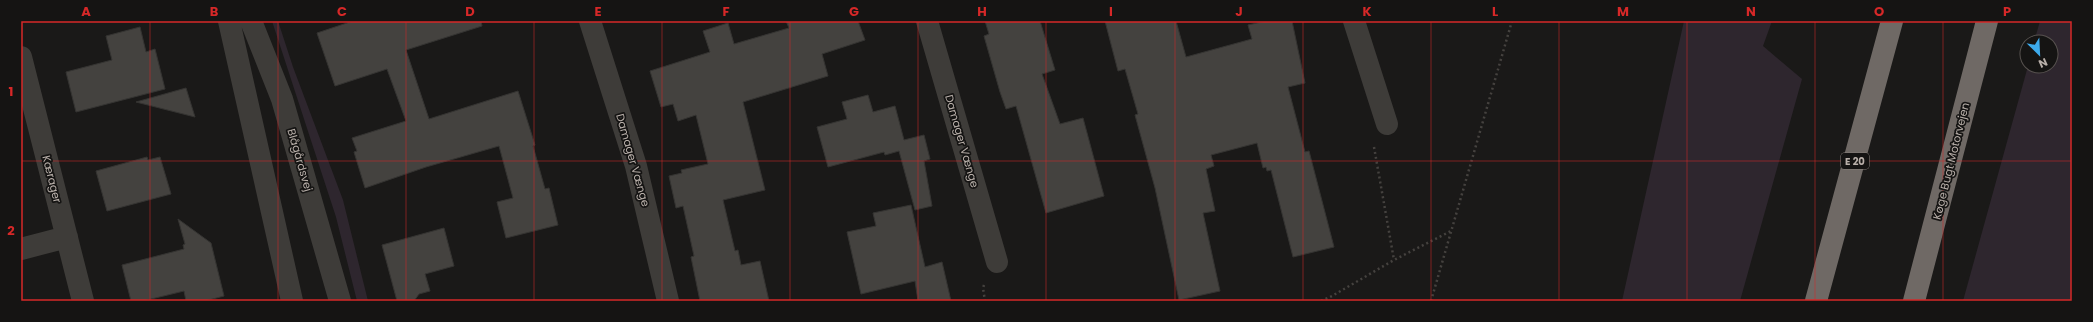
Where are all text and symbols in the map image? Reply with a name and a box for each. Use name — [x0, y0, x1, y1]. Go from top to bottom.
text: A — [81, 2, 91, 21]
text: B — [210, 2, 219, 21]
text: C — [337, 2, 347, 21]
text: D — [465, 2, 475, 21]
text: E — [594, 2, 602, 21]
text: F — [722, 2, 730, 21]
text: G — [849, 2, 859, 21]
text: H — [977, 2, 987, 21]
text: I — [1109, 2, 1113, 21]
text: J — [1235, 2, 1243, 21]
text: K — [1362, 2, 1372, 21]
text: L — [1492, 2, 1498, 21]
text: M — [1617, 2, 1629, 21]
text: N — [1746, 2, 1756, 21]
text: O — [1874, 2, 1884, 21]
text: P — [2003, 2, 2011, 21]
north arrow — [2019, 34, 2059, 74]
text: N — [2036, 54, 2050, 72]
text: 1 — [9, 82, 13, 101]
street label: Damager Vænge — [941, 93, 983, 190]
street label: Køge Bugt Motorvejen — [1929, 101, 1973, 221]
street label: Damager Vænge — [612, 112, 654, 209]
street label: Blågårdsvej — [283, 127, 317, 194]
road number: E 20 — [1841, 153, 1869, 169]
street label: Kærager — [38, 154, 66, 204]
text: 2 — [7, 221, 15, 240]

